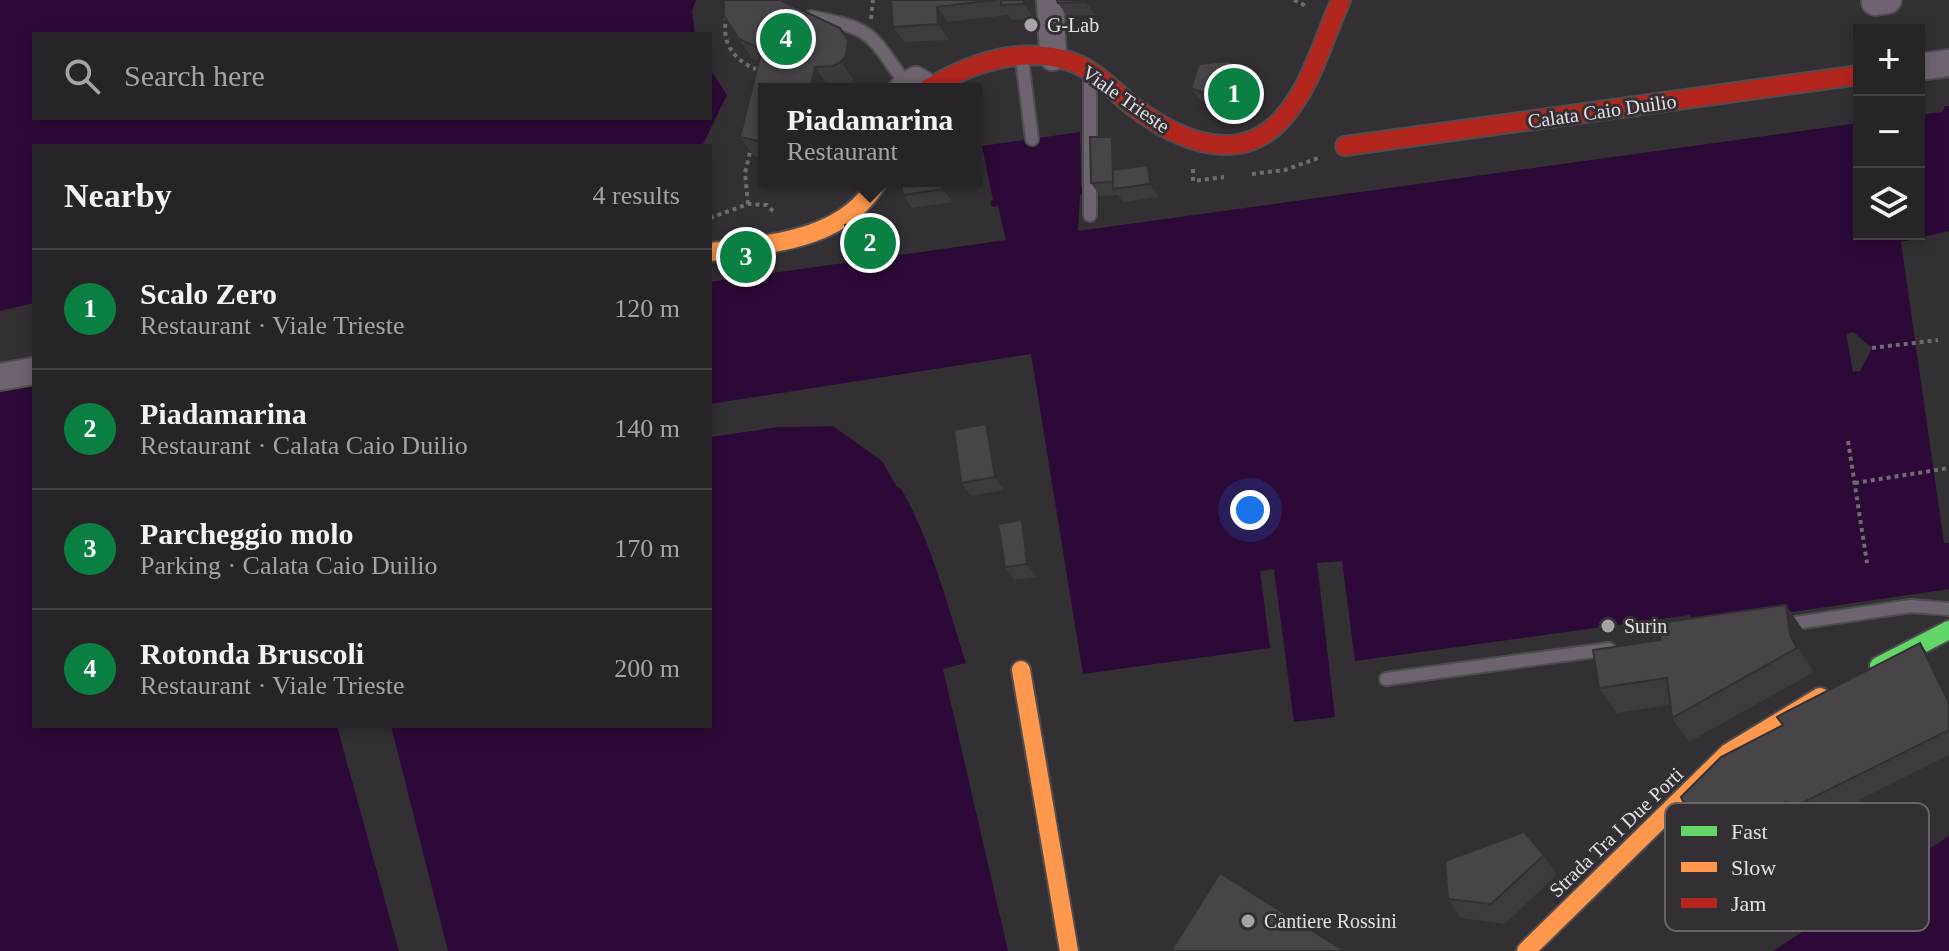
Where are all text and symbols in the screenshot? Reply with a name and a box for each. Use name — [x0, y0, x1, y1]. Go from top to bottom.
pin: 4 — [760, 9, 812, 69]
place label: G-Lab — [1047, 14, 1099, 36]
marker: G-Lab — [1022, 16, 1040, 34]
map controls — [1853, 24, 1925, 240]
button: + — [1853, 24, 1925, 96]
search box — [32, 32, 712, 120]
icon: search — [60, 54, 104, 98]
text: Search here — [124, 59, 265, 92]
street label: Viale Trieste — [1078, 61, 1174, 137]
pin: 1 — [1208, 64, 1260, 124]
popup — [758, 83, 982, 187]
street label: Calata Caio Duilio — [1526, 90, 1678, 132]
button: − — [1853, 96, 1925, 168]
text: Piadamarina — [787, 103, 953, 136]
text: Restaurant — [787, 137, 898, 166]
button: layers — [1853, 168, 1925, 240]
text: Nearby — [64, 177, 172, 214]
text: 4 results — [593, 181, 680, 210]
pin: 2 — [844, 213, 896, 273]
pin: 3 — [720, 227, 772, 287]
text: Scalo Zero — [140, 277, 277, 310]
text: 1 — [84, 294, 97, 323]
text: 120 m — [614, 294, 680, 323]
text: Restaurant · Viale Trieste — [140, 311, 404, 340]
text: Piadamarina — [140, 397, 307, 430]
text: 2 — [84, 414, 97, 443]
text: 140 m — [614, 414, 680, 443]
text: Restaurant · Calata Caio Duilio — [140, 431, 468, 460]
your location — [1230, 490, 1270, 530]
text: Parcheggio molo — [140, 517, 354, 550]
text: 3 — [84, 534, 97, 563]
text: 170 m — [614, 534, 680, 563]
text: Parking · Calata Caio Duilio — [140, 551, 438, 580]
place label: Surin — [1624, 615, 1667, 637]
marker: Surin — [1599, 617, 1617, 635]
text: Rotonda Bruscoli — [140, 637, 364, 670]
text: 4 — [84, 654, 97, 683]
text: 200 m — [614, 654, 680, 683]
text: Restaurant · Viale Trieste — [140, 671, 404, 700]
street label: Strada Tra I Due Porti — [1545, 762, 1687, 901]
legend — [1665, 803, 1929, 931]
text: Fast — [1731, 819, 1768, 844]
text: Slow — [1731, 855, 1776, 880]
text: Jam — [1731, 891, 1766, 916]
place label: Cantiere Rossini — [1264, 910, 1397, 932]
marker: Cantiere Rossini — [1239, 912, 1257, 930]

